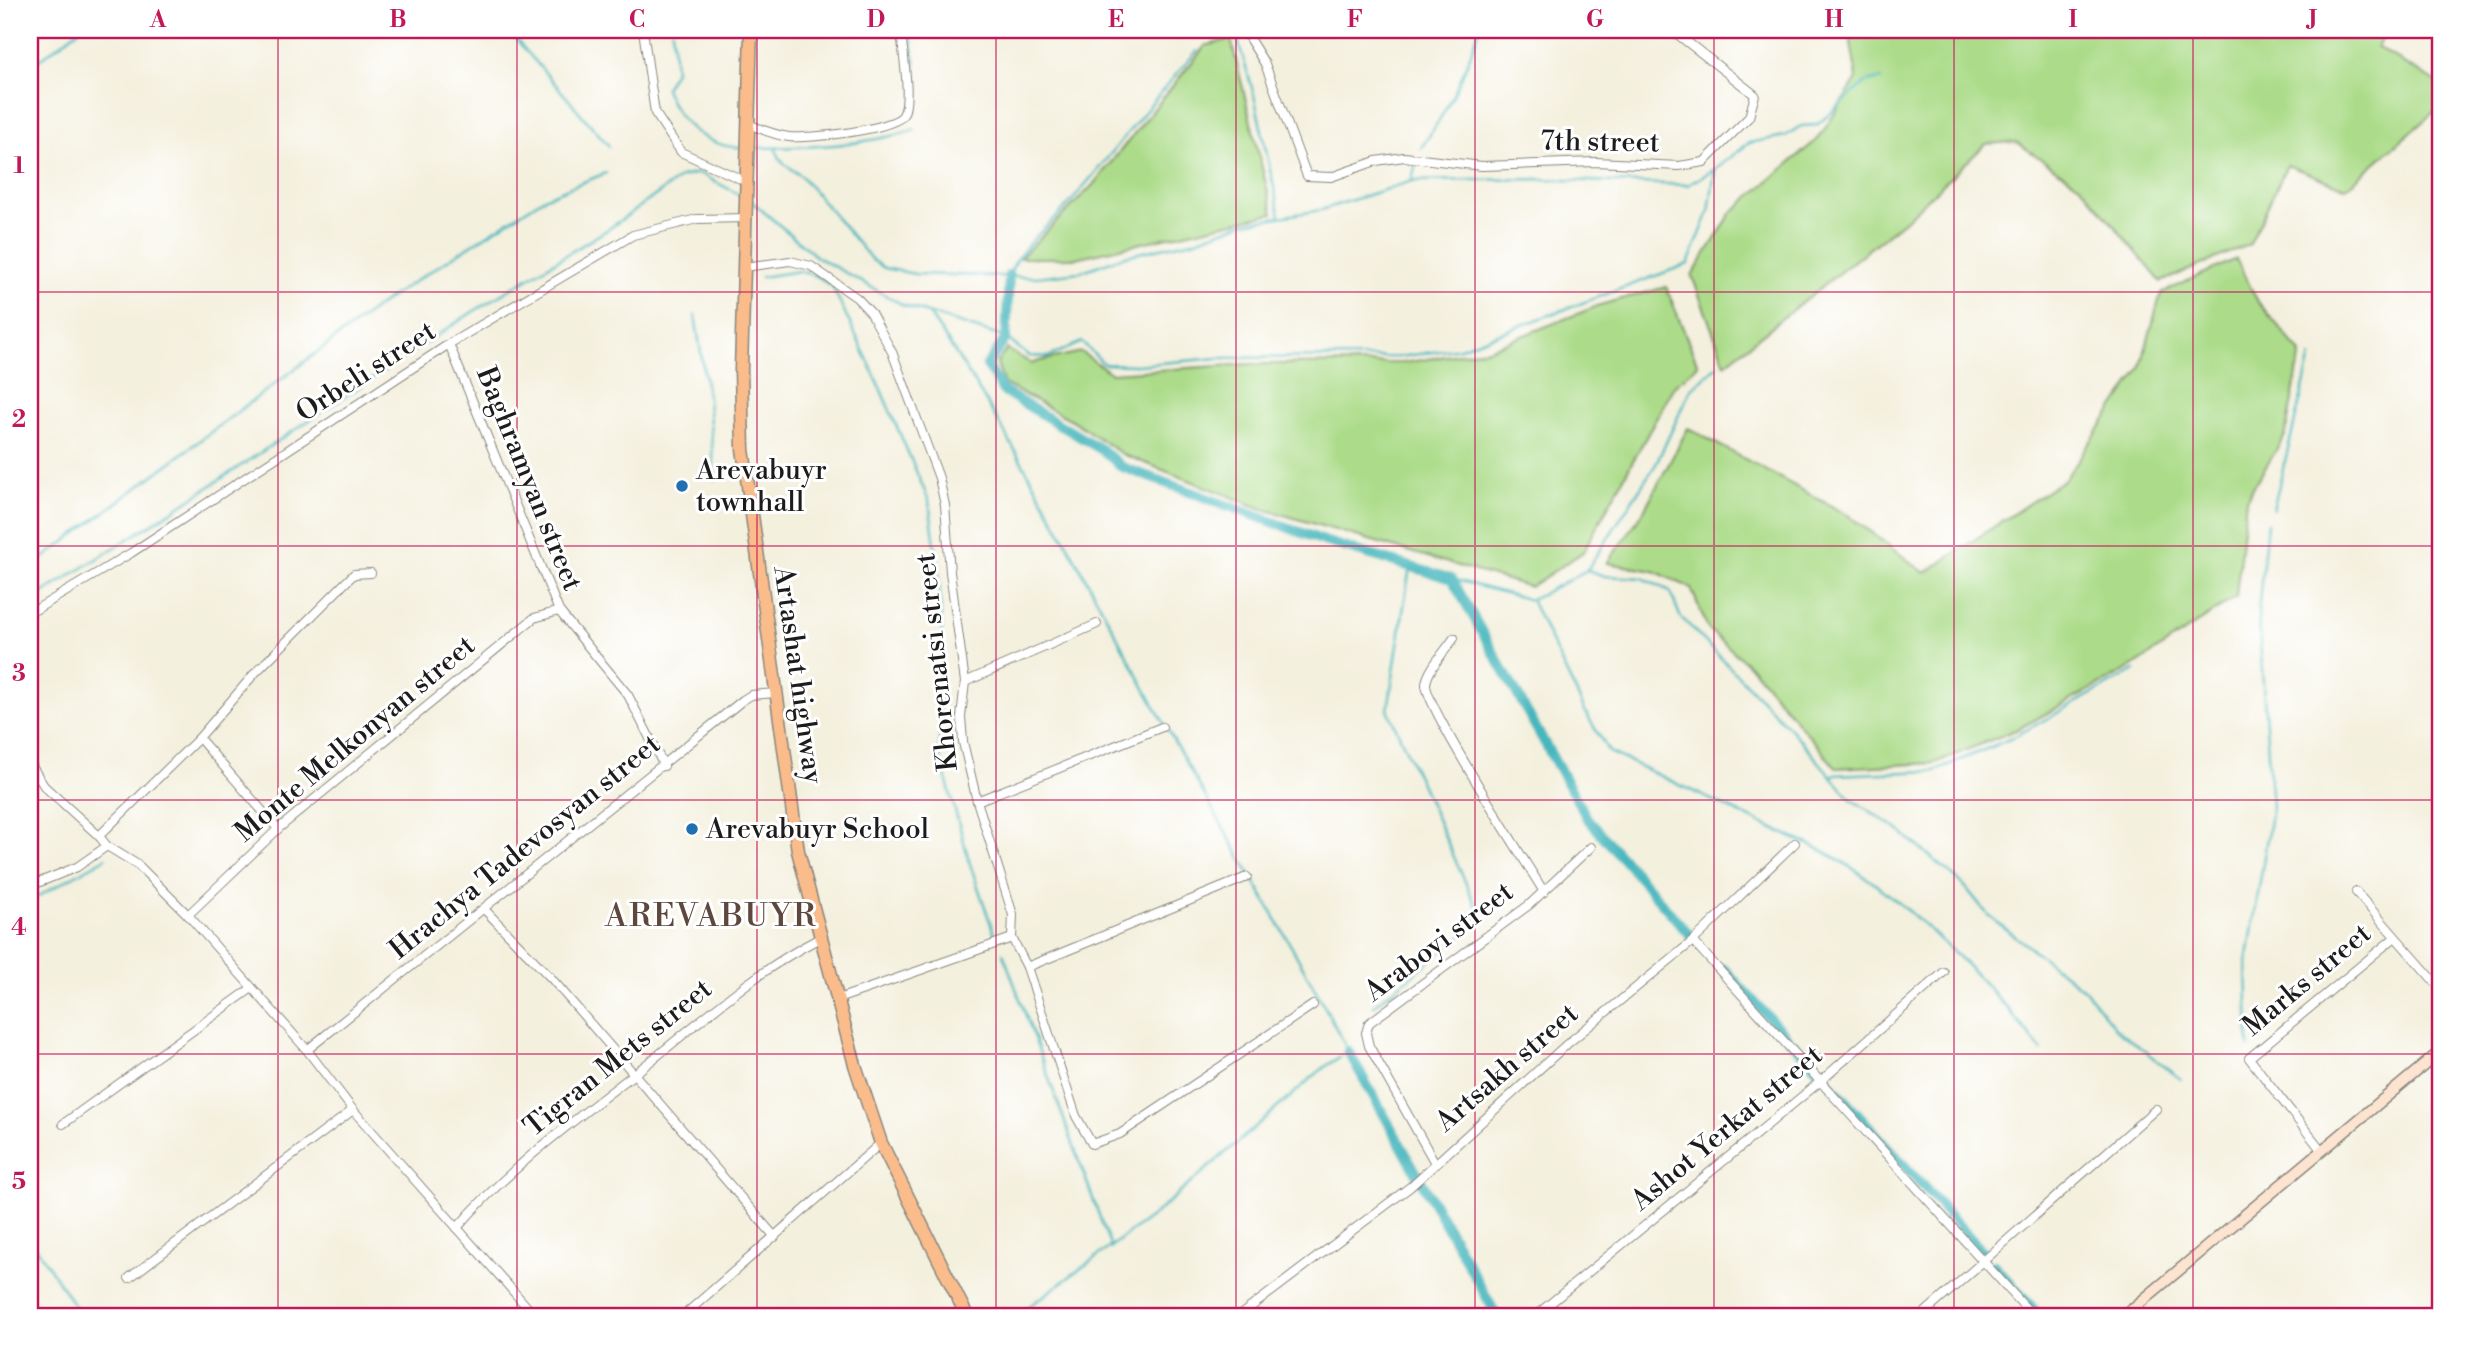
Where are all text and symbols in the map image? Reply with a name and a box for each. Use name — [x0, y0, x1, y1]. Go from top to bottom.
text: A — [149, 6, 167, 34]
text: B — [389, 6, 407, 34]
text: C — [629, 6, 645, 34]
text: D — [867, 6, 885, 34]
text: E — [1108, 6, 1124, 34]
text: F — [1347, 6, 1363, 34]
text: G — [1586, 6, 1604, 34]
text: H — [1825, 6, 1844, 34]
text: I — [2069, 6, 2078, 34]
text: J — [2306, 6, 2318, 34]
street label: 7th street — [1540, 123, 1660, 161]
text: 1 — [13, 152, 25, 180]
street label: Orbeli street — [290, 314, 443, 430]
street label: Baghramyan street — [468, 361, 590, 596]
text: 2 — [12, 406, 26, 434]
place label: Arevabuyr townhall — [695, 453, 827, 520]
marker: Arevabuyr townhall — [674, 478, 690, 494]
street label: Khorenatsi street — [908, 551, 966, 773]
street label: Artashat highway — [765, 563, 831, 786]
street label: Monte Melkonyan street — [228, 628, 482, 850]
text: 3 — [12, 660, 26, 688]
street label: Hrachya Tadevosyan street — [382, 727, 668, 967]
place label: Arevabuyr School — [705, 812, 929, 847]
marker: Arevabuyr School — [684, 821, 700, 837]
street label: Araboyi street — [1357, 875, 1521, 1010]
district label: AREVABUYR — [604, 896, 817, 936]
text: 4 — [11, 914, 27, 942]
street label: Marks street — [2236, 916, 2378, 1044]
street label: Tigran Mets street — [517, 971, 719, 1145]
street label: Artsakh street — [1428, 996, 1586, 1140]
street label: Ashot Yerkat street — [1623, 1038, 1830, 1219]
text: 5 — [12, 1168, 26, 1196]

